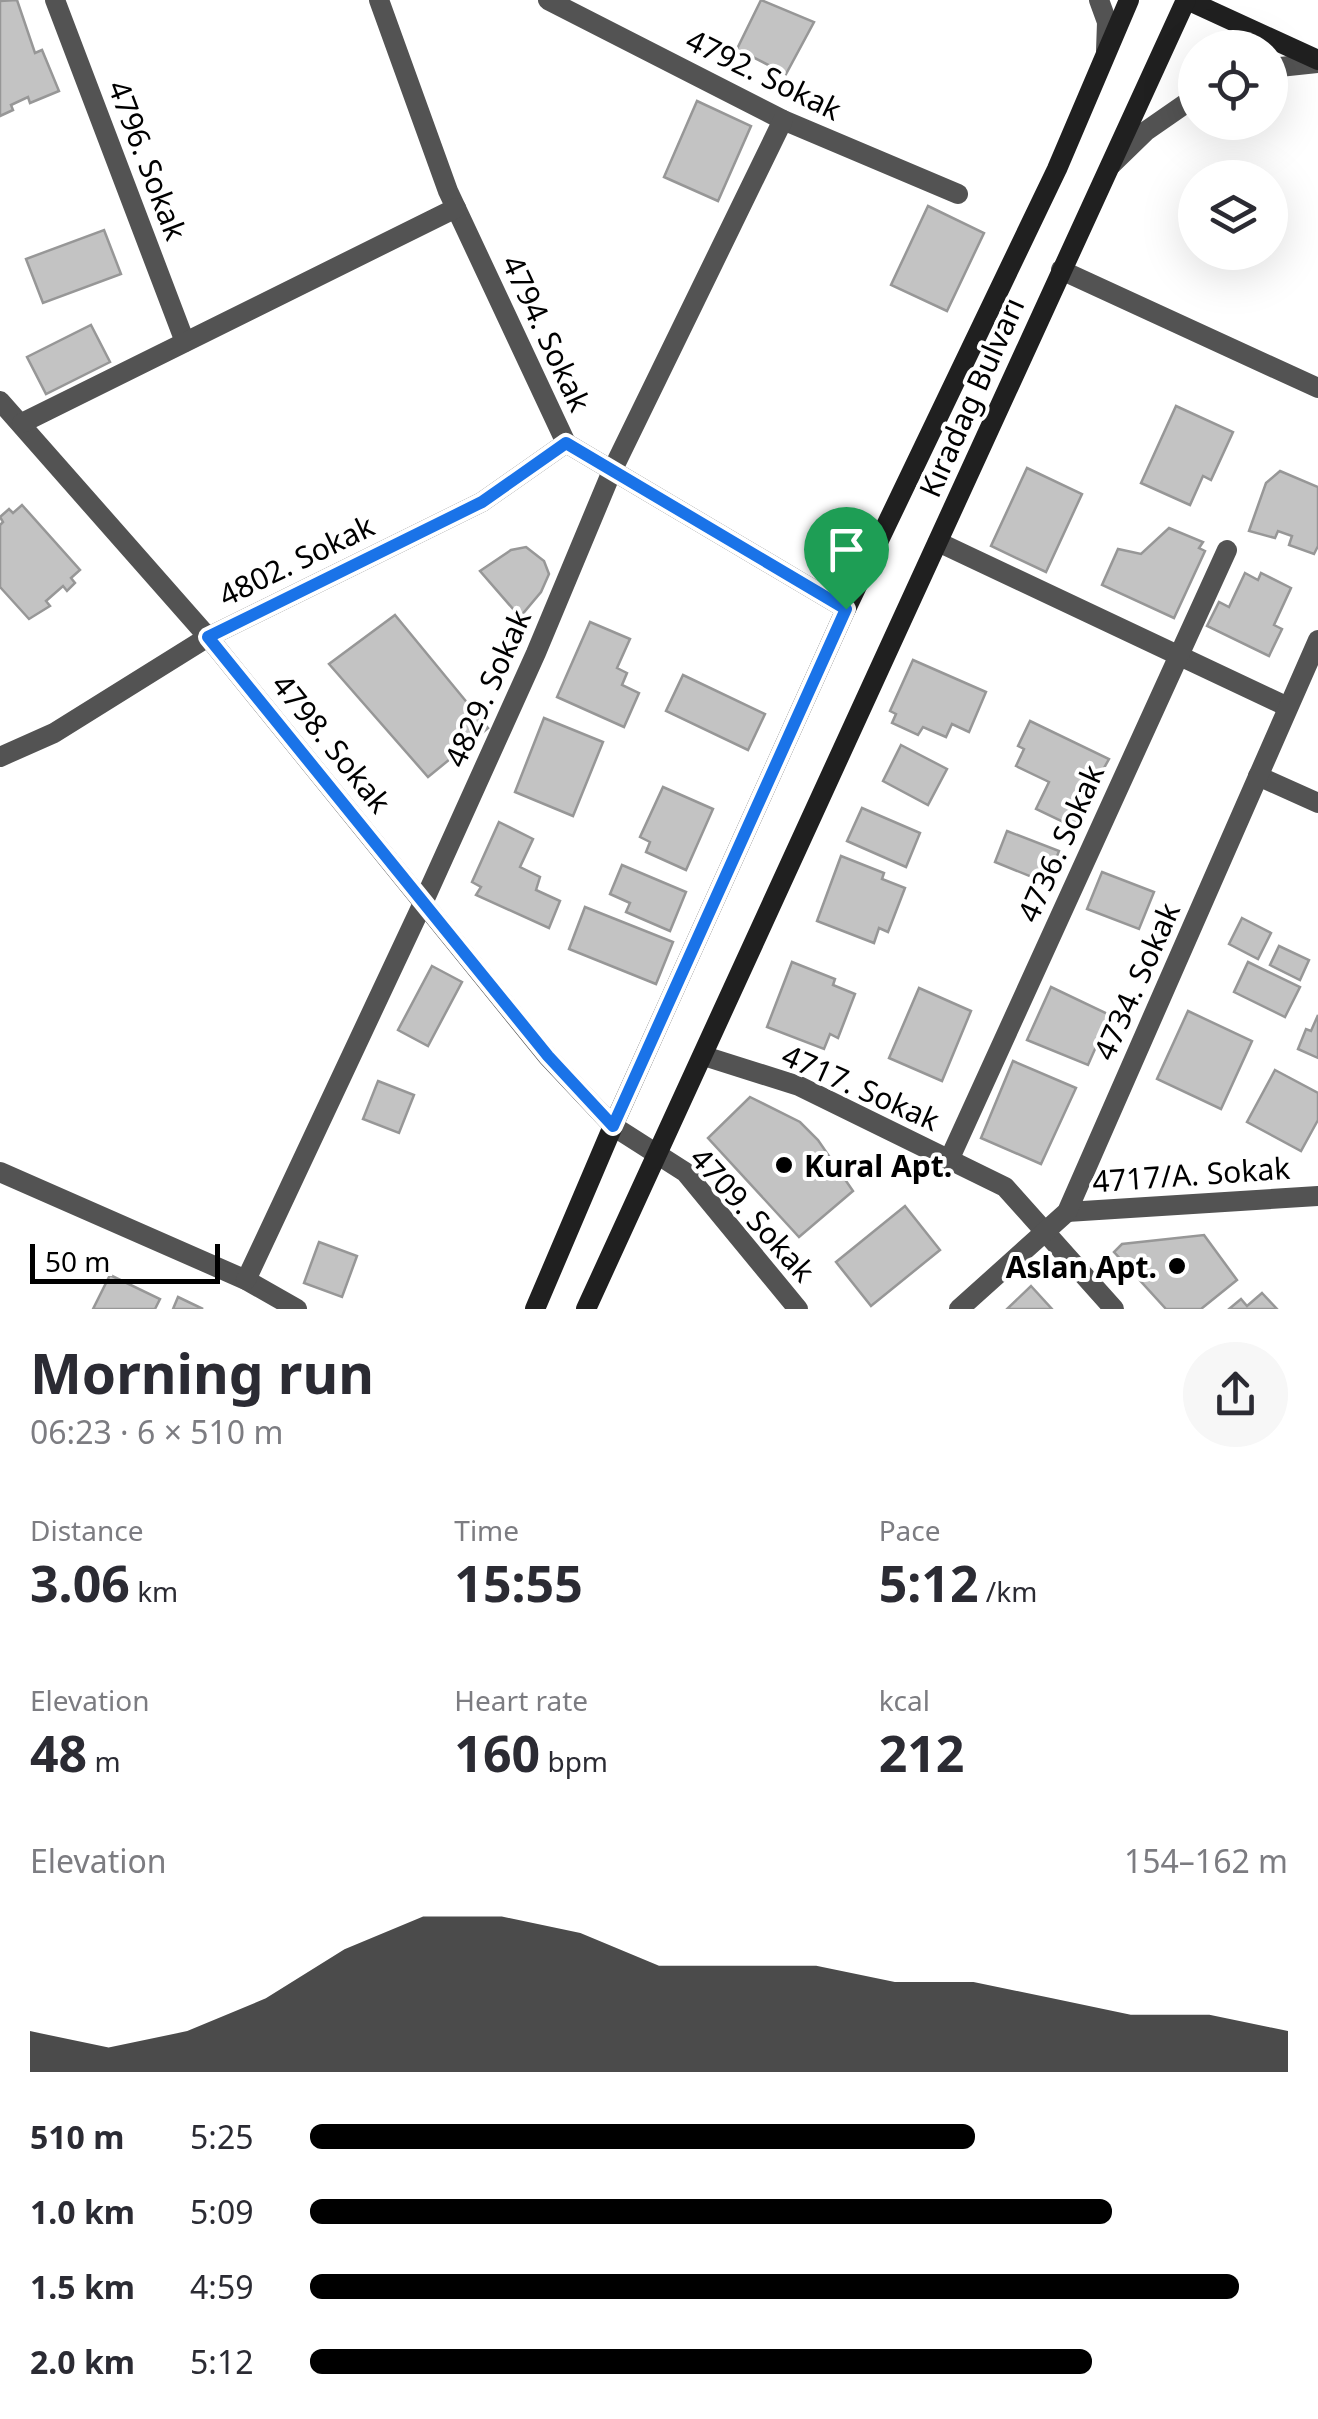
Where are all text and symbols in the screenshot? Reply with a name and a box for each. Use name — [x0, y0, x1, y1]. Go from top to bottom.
street label: 4792. Sokak — [680, 19, 848, 129]
map controls — [1178, 30, 1288, 270]
button: locate — [1178, 30, 1288, 140]
street label: 4796. Sokak — [99, 74, 197, 246]
button: layers — [1178, 160, 1288, 270]
street label: 4794. Sokak — [493, 248, 601, 418]
street label: Kıradag Bulvarı — [909, 291, 1033, 503]
street label: 4802. Sokak — [212, 505, 380, 615]
pin — [804, 507, 889, 610]
icon: arrive — [819, 522, 874, 577]
street label: 4829. Sokak — [434, 603, 540, 773]
street label: 4798. Sokak — [263, 665, 401, 821]
street label: 4736. Sokak — [1007, 758, 1113, 928]
street label: 4734. Sokak — [1083, 896, 1189, 1066]
street label: 4717. Sokak — [776, 1034, 946, 1140]
street label: 4709. Sokak — [682, 1138, 824, 1290]
place label: Kural Apt. — [804, 1145, 952, 1186]
street label: 4717/A. Sokak — [1091, 1147, 1291, 1201]
marker: Kural Apt. — [773, 1154, 795, 1176]
scale bar — [30, 1239, 220, 1284]
text: 50 m — [45, 1242, 111, 1280]
place label: Aslan Apt. — [1006, 1246, 1157, 1287]
marker: Aslan Apt. — [1166, 1255, 1188, 1277]
text: Morning run — [30, 1335, 374, 1410]
button: share — [1183, 1342, 1288, 1447]
text: 06:23 · 6 × 510 m — [30, 1410, 283, 1453]
text: Distance — [30, 1511, 143, 1549]
text: Time — [454, 1511, 519, 1549]
text: Pace — [879, 1511, 941, 1549]
text: 3.06 — [30, 1549, 130, 1617]
text: 15:55 — [454, 1549, 583, 1617]
text: 5:12 — [879, 1549, 979, 1617]
text: km — [130, 1572, 178, 1610]
text: /km — [979, 1572, 1037, 1610]
text: Elevation — [30, 1681, 150, 1719]
text: Heart rate — [454, 1681, 588, 1719]
text: kcal — [879, 1681, 930, 1719]
text: 48 — [30, 1719, 87, 1787]
text: 160 — [454, 1719, 540, 1787]
text: 212 — [879, 1719, 964, 1787]
text: m — [87, 1742, 121, 1780]
text: bpm — [540, 1742, 608, 1780]
text: Elevation — [30, 1839, 167, 1882]
text: 154–162 m — [1124, 1839, 1288, 1882]
text: 510 m — [30, 2115, 124, 2158]
text: 5:25 — [190, 2115, 254, 2158]
text: 1.0 km — [30, 2190, 135, 2233]
text: 5:09 — [190, 2190, 254, 2233]
text: 1.5 km — [30, 2265, 135, 2308]
text: 4:59 — [190, 2265, 254, 2308]
text: 2.0 km — [30, 2340, 135, 2383]
text: 5:12 — [190, 2340, 254, 2383]

